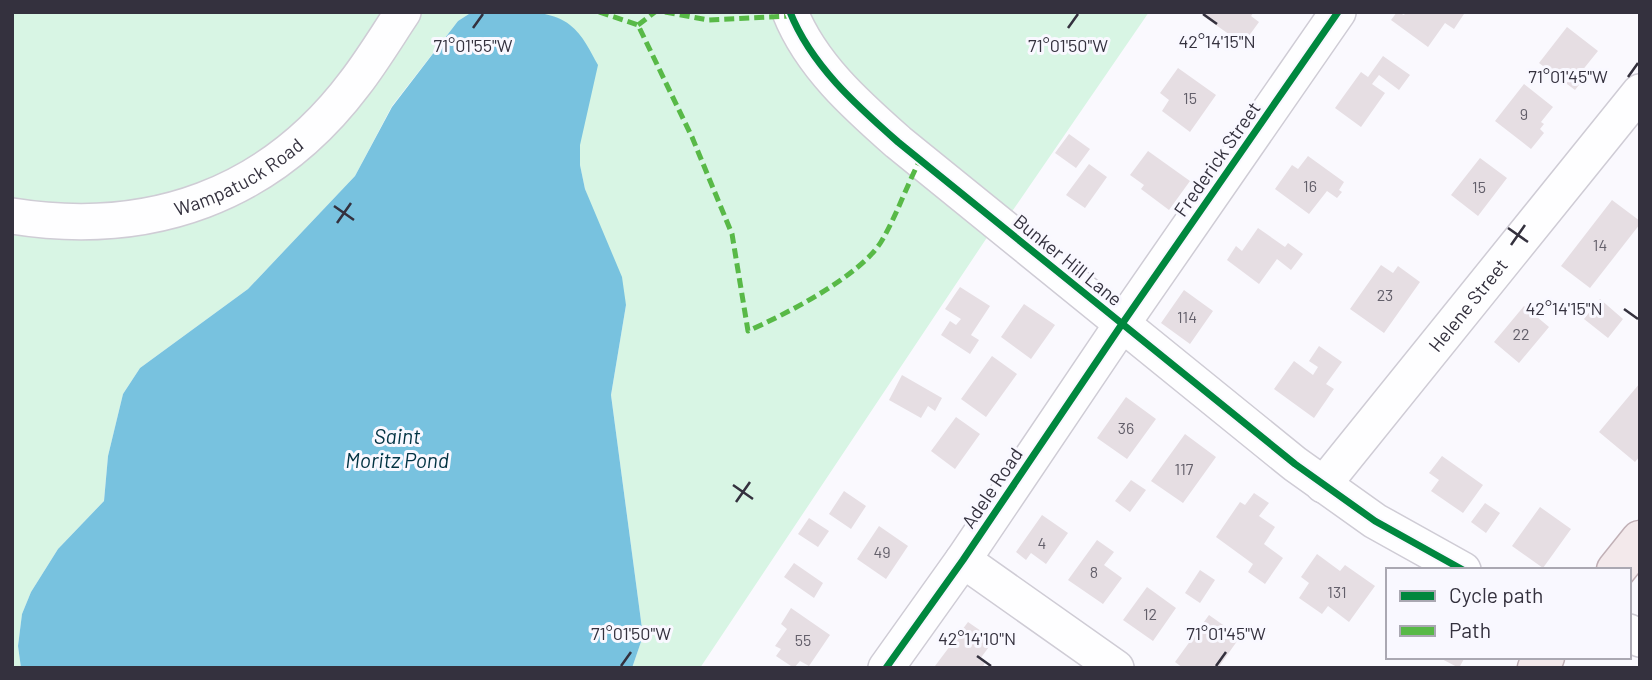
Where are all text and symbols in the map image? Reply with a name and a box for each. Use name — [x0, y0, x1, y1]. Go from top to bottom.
text: 42°14'15"N — [1178, 30, 1256, 52]
text: 71°01'55"W — [433, 34, 513, 56]
text: 71°01'50"W — [1028, 34, 1108, 56]
text: 71°01'45"W — [1528, 65, 1608, 87]
house number: 15 — [1183, 88, 1197, 107]
street label: Frederick Street — [1168, 97, 1265, 221]
house number: 9 — [1520, 104, 1528, 123]
street label: Wampatuck Road — [171, 133, 307, 220]
house number: 16 — [1303, 176, 1317, 195]
house number: 15 — [1472, 177, 1486, 196]
street label: Bunker Hill Lane — [1010, 209, 1127, 310]
house number: 14 — [1593, 235, 1607, 254]
street label: Helene Street — [1423, 254, 1512, 356]
house number: 23 — [1377, 285, 1393, 304]
text: 42°14'15"N — [1525, 297, 1603, 319]
house number: 114 — [1177, 307, 1197, 326]
house number: 22 — [1512, 324, 1530, 343]
house number: 36 — [1118, 418, 1134, 437]
water label: Saint Moritz Pond — [345, 423, 449, 472]
street label: Adele Road — [956, 443, 1027, 532]
house number: 117 — [1175, 459, 1194, 478]
house number: 4 — [1038, 533, 1046, 552]
house number: 49 — [873, 542, 891, 561]
house number: 8 — [1090, 562, 1098, 581]
legend — [1386, 568, 1631, 659]
house number: 131 — [1327, 582, 1347, 601]
text: Cycle path — [1449, 582, 1543, 607]
house number: 12 — [1143, 604, 1157, 623]
text: Path — [1449, 617, 1491, 642]
text: 71°01'50"W — [591, 622, 671, 644]
text: 71°01'45"W — [1186, 622, 1266, 644]
text: 42°14'10"N — [938, 627, 1016, 649]
house number: 55 — [795, 630, 811, 649]

